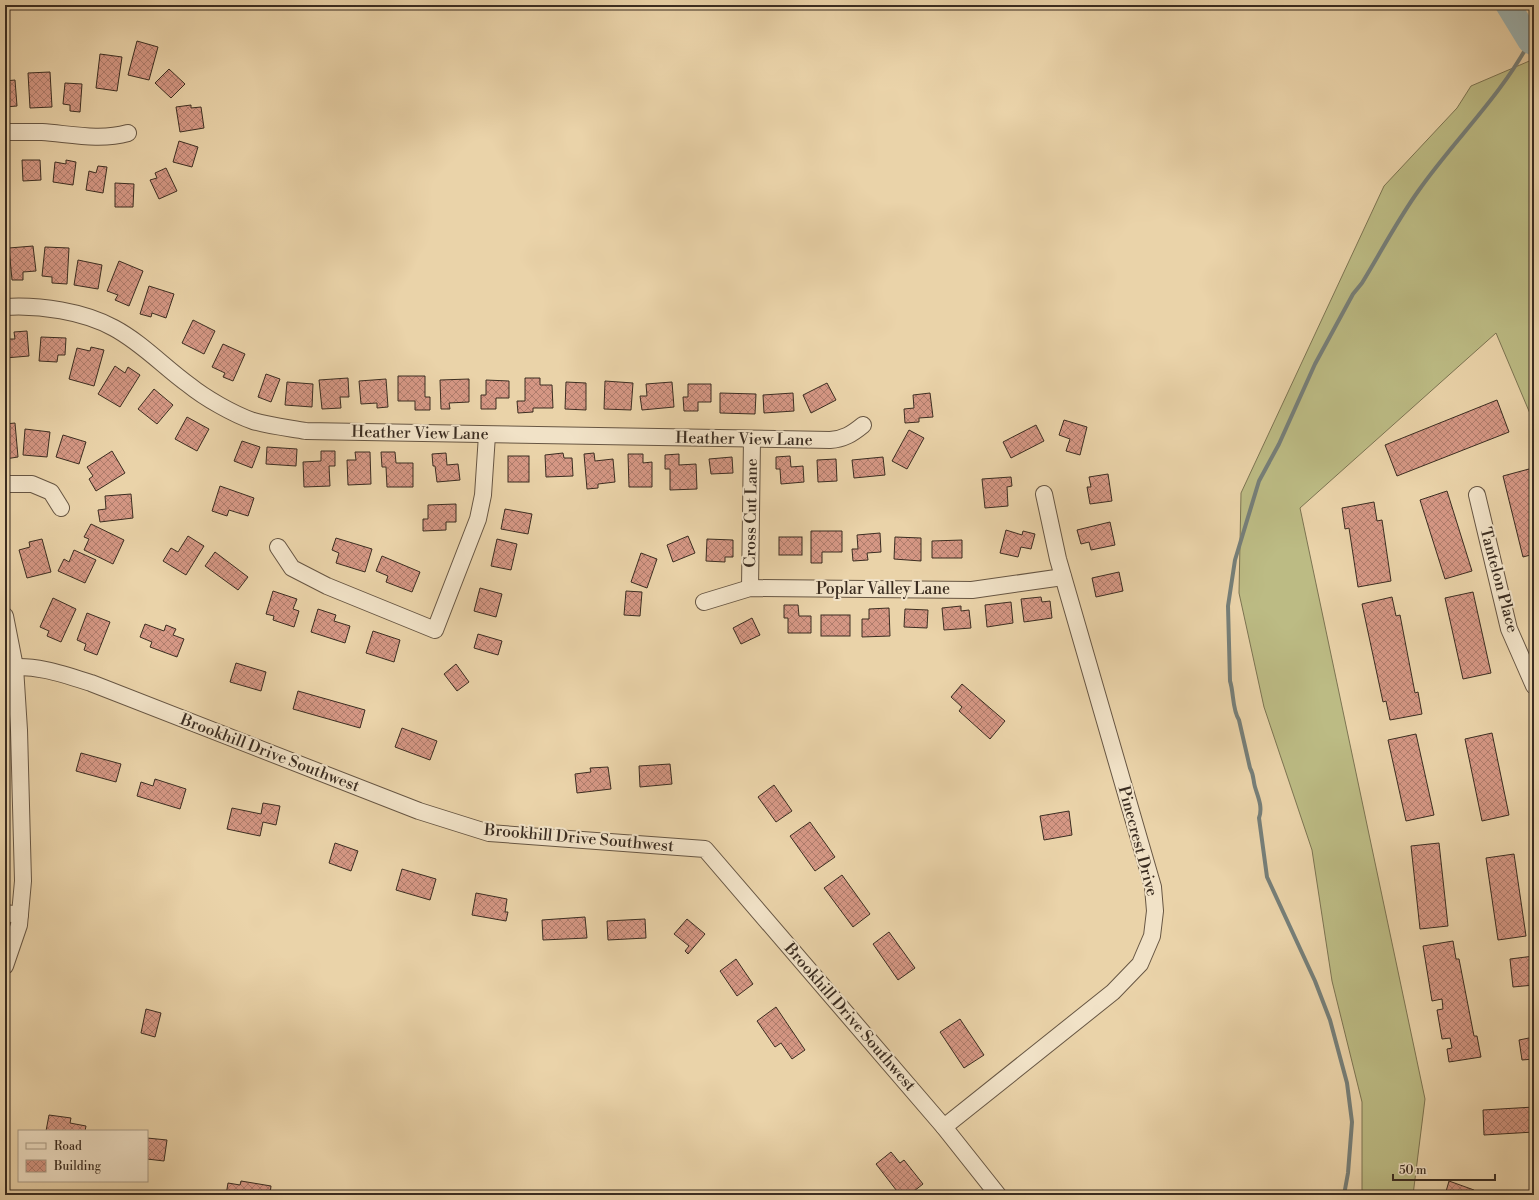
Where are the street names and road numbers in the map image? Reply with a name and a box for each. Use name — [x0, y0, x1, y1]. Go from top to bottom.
street label: Heather View Lane — [351, 422, 489, 444]
street label: Heather View Lane — [675, 428, 813, 450]
street label: Cross Cut Lane — [740, 458, 762, 568]
street label: Tantelon Place — [1475, 525, 1523, 635]
street label: Poplar Valley Lane — [816, 579, 950, 599]
street label: Brookhill Drive Southwest — [177, 709, 363, 797]
street label: Pinecrest Drive — [1114, 784, 1162, 898]
street label: Brookhill Drive Southwest — [482, 820, 675, 856]
street label: Brookhill Drive Southwest — [779, 938, 920, 1096]

